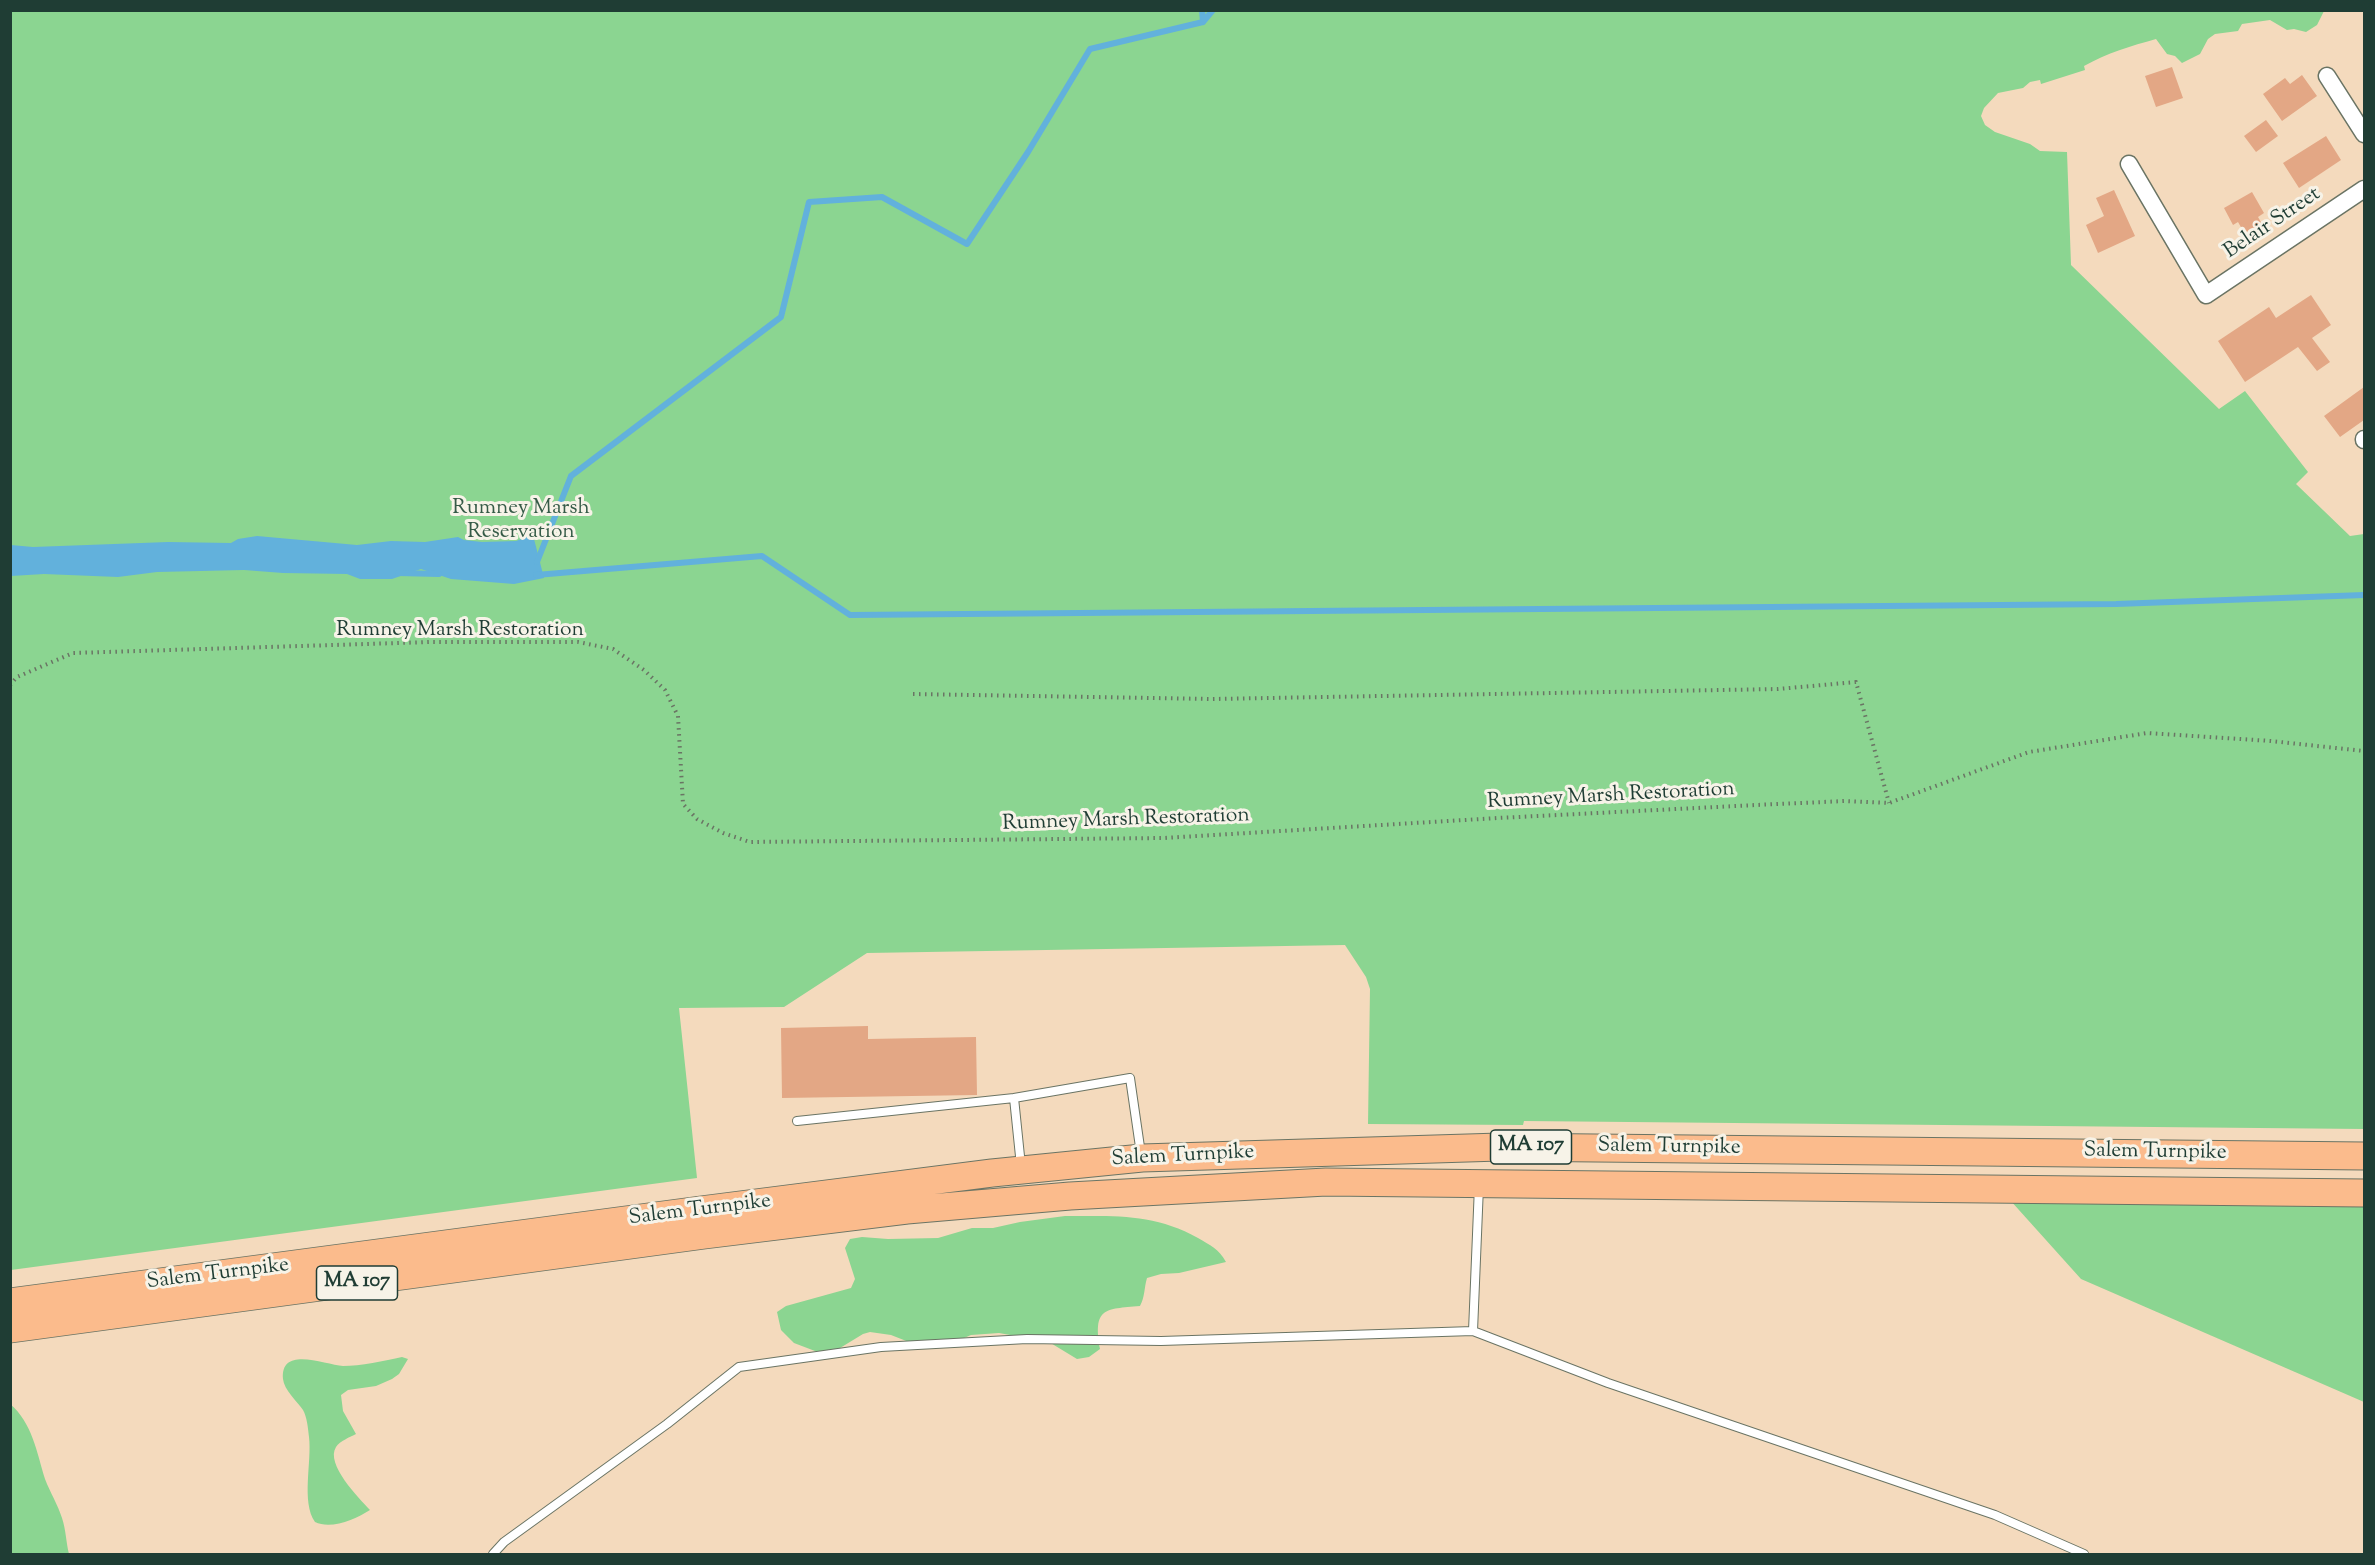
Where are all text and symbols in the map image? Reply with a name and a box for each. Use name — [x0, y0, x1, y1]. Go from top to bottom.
street label: Belair Street — [2220, 183, 2326, 265]
park label: Rumney Marsh Reservation — [452, 496, 590, 546]
street label: Rumney Marsh Restoration — [336, 618, 584, 644]
street label: Rumney Marsh Restoration — [1487, 778, 1735, 816]
street label: Rumney Marsh Restoration — [1002, 804, 1250, 838]
road number: MA 107 — [1490, 1130, 1571, 1164]
street label: Salem Turnpike — [1597, 1134, 1741, 1162]
street label: Salem Turnpike — [2083, 1139, 2227, 1167]
street label: Salem Turnpike — [1111, 1141, 1255, 1173]
street label: Salem Turnpike — [627, 1190, 773, 1232]
street label: Salem Turnpike — [145, 1254, 291, 1296]
road number: MA 107 — [316, 1266, 398, 1300]

